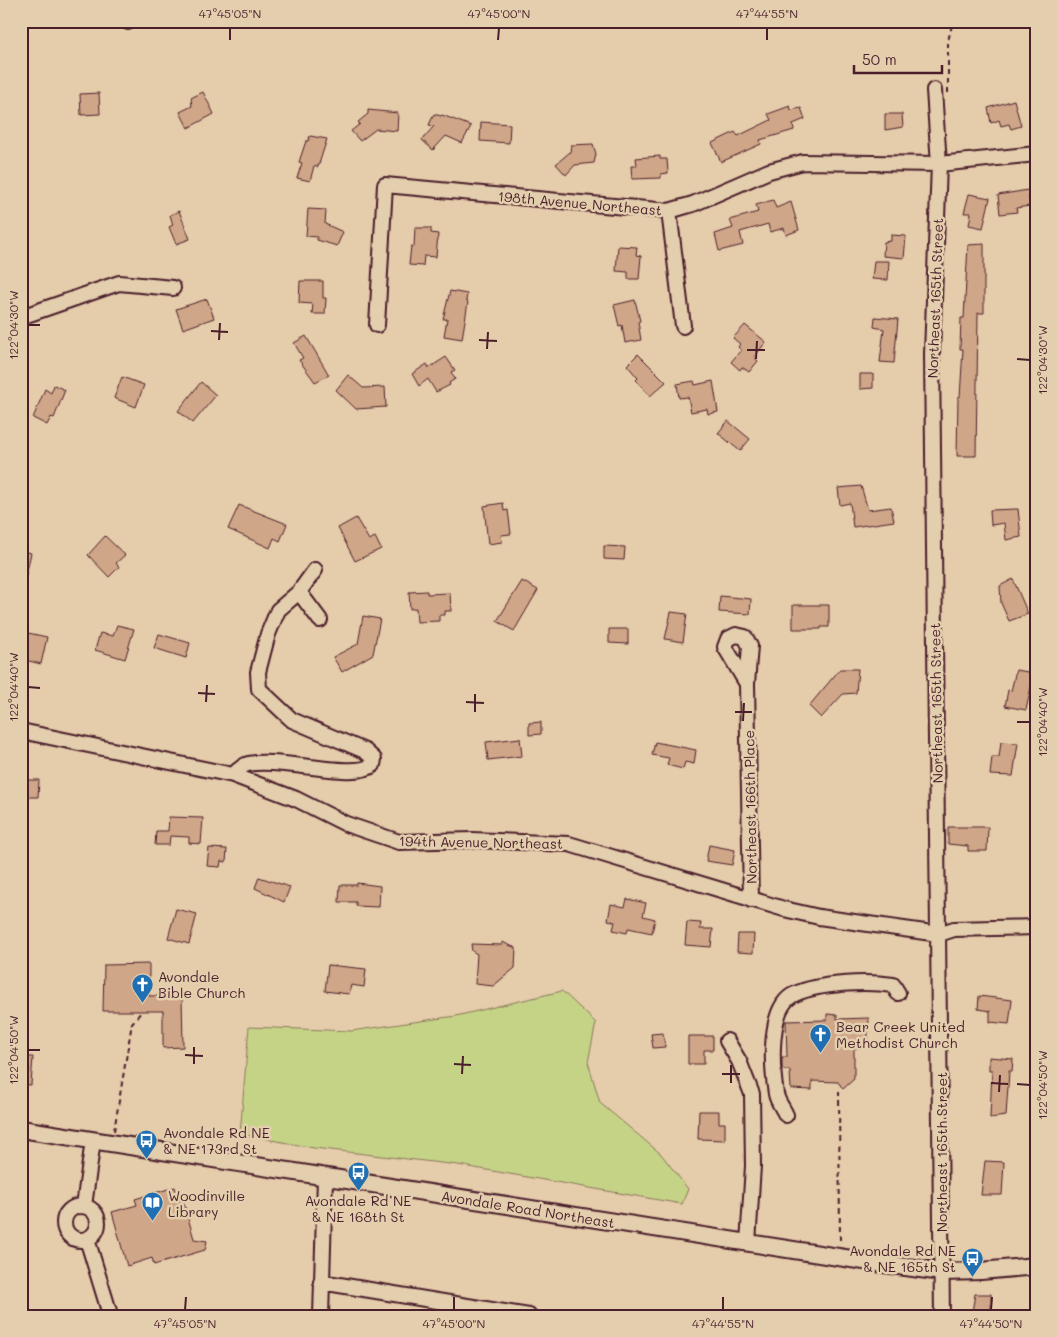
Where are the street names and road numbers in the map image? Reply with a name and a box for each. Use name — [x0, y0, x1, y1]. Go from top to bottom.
street label: 198th Avenue Northeast — [497, 186, 663, 220]
street label: Northeast 165th Street — [923, 217, 947, 379]
street label: Northeast 165th Street — [925, 623, 947, 783]
street label: Northeast 166th Place — [739, 730, 761, 884]
street label: 194th Avenue Northeast — [399, 831, 563, 853]
street label: Northeast 165th Street — [932, 1072, 951, 1232]
street label: Avondale Road Northeast — [440, 1186, 616, 1232]

